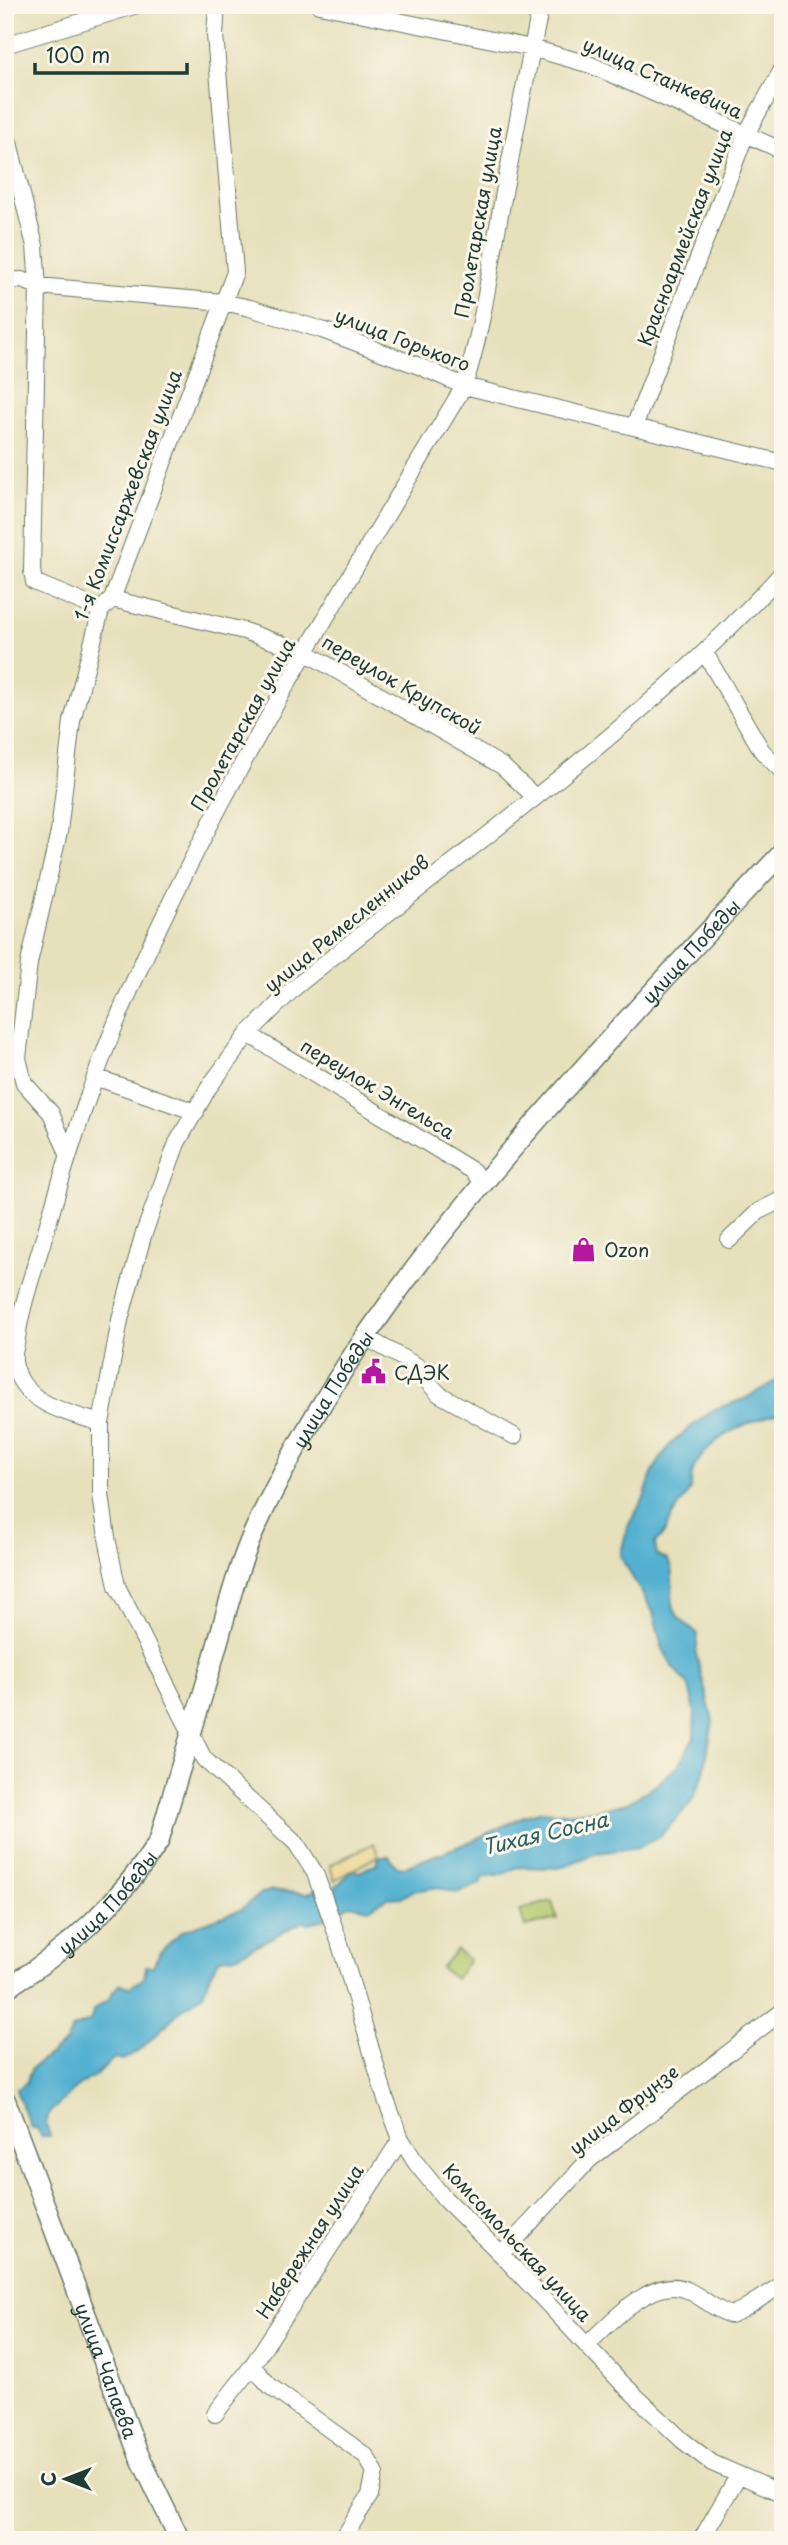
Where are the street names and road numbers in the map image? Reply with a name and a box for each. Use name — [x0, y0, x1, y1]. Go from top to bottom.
street label: улица Станкевича — [579, 29, 747, 125]
street label: Пролетарская улица — [446, 124, 508, 320]
street label: Красноармейская улица — [630, 124, 738, 350]
street label: улица Горького — [331, 300, 475, 378]
street label: 1-я Комиссаржевская улица — [66, 365, 188, 625]
street label: переулок Крупской — [317, 627, 487, 741]
street label: Пролетарская улица — [183, 632, 301, 816]
street label: улица Ремесленников — [257, 847, 435, 999]
street label: улица Победы — [635, 892, 746, 1010]
street label: переулок Энгельса — [296, 1031, 461, 1145]
street label: улица Победы — [285, 1325, 380, 1453]
street label: улица Победы — [52, 1844, 163, 1961]
street label: улица Фрунзе — [562, 2057, 684, 2161]
street label: Комсомольская улица — [437, 2157, 599, 2327]
street label: Набережная улица — [248, 2158, 370, 2324]
street label: улица Чапаева — [69, 2298, 145, 2443]

